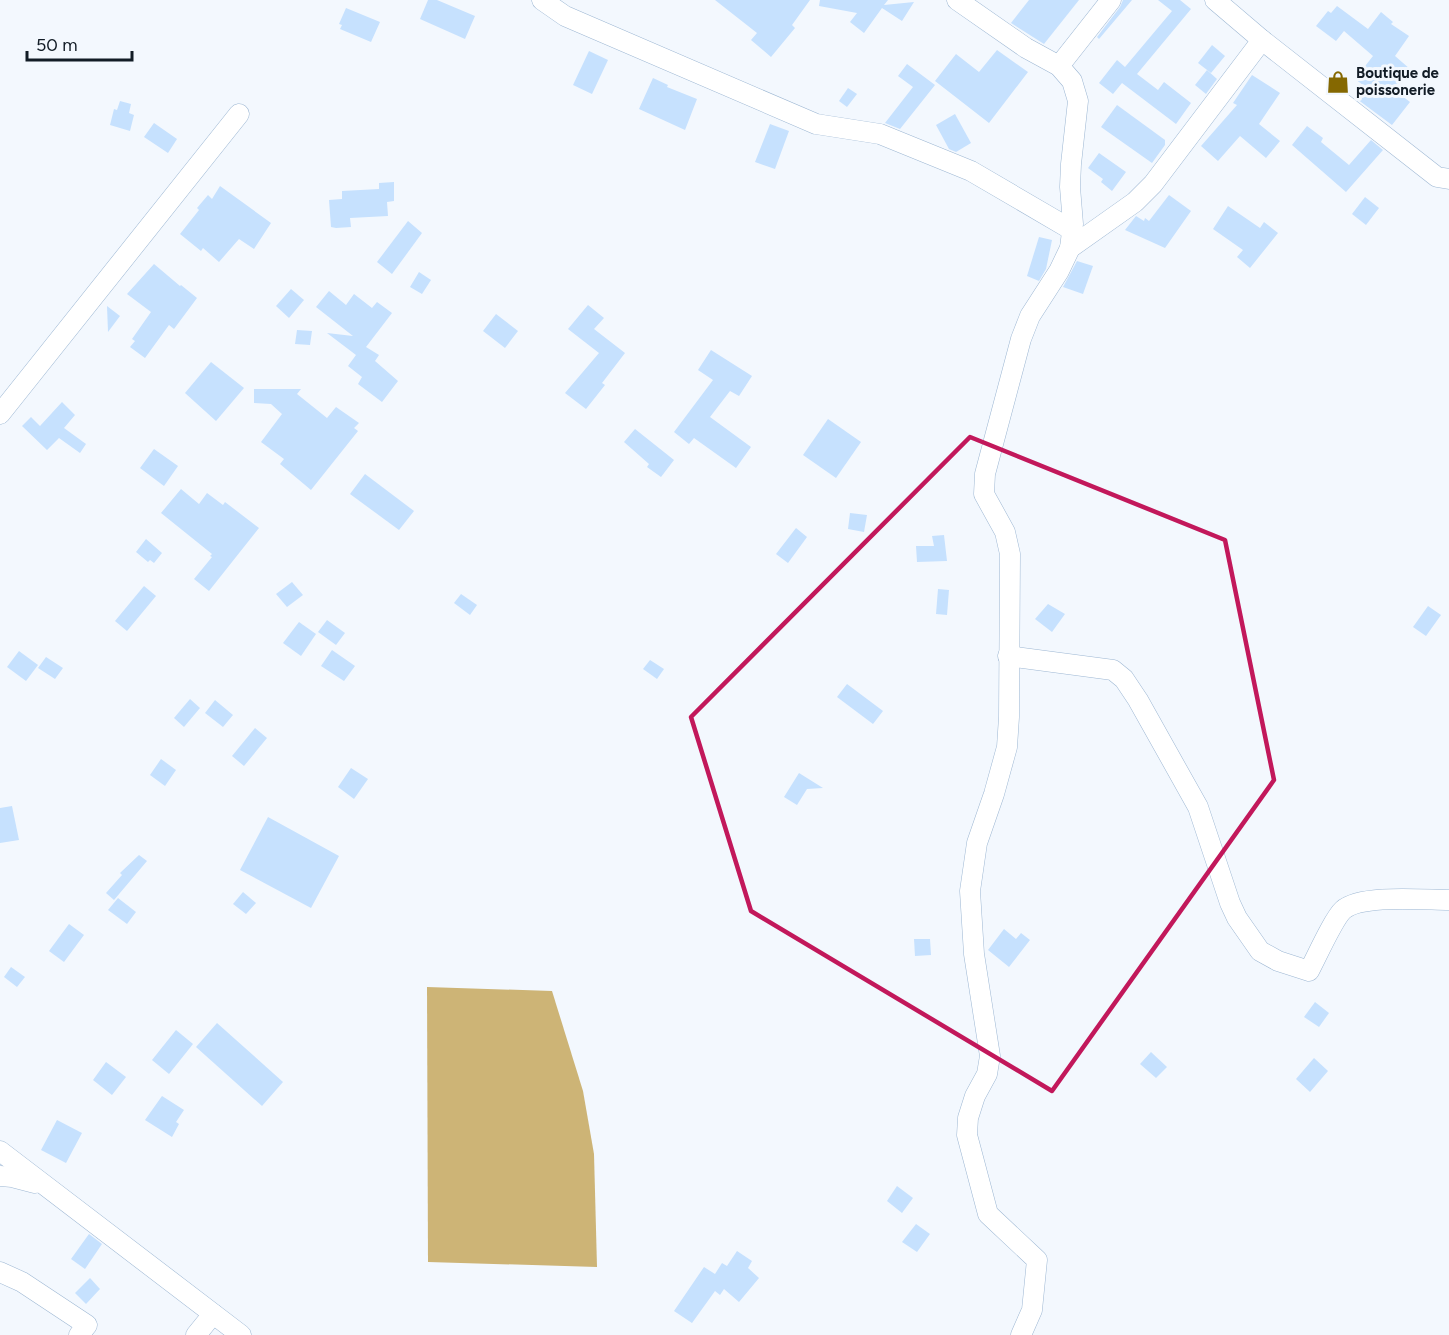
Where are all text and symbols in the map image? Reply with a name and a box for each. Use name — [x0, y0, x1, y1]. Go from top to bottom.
scale bar — [27, 24, 132, 62]
text: 50 m — [36, 34, 78, 56]
place label: Boutique de poissonerie — [1356, 64, 1440, 99]
shop icon: Boutique de poissonerie — [1325, 69, 1351, 95]

